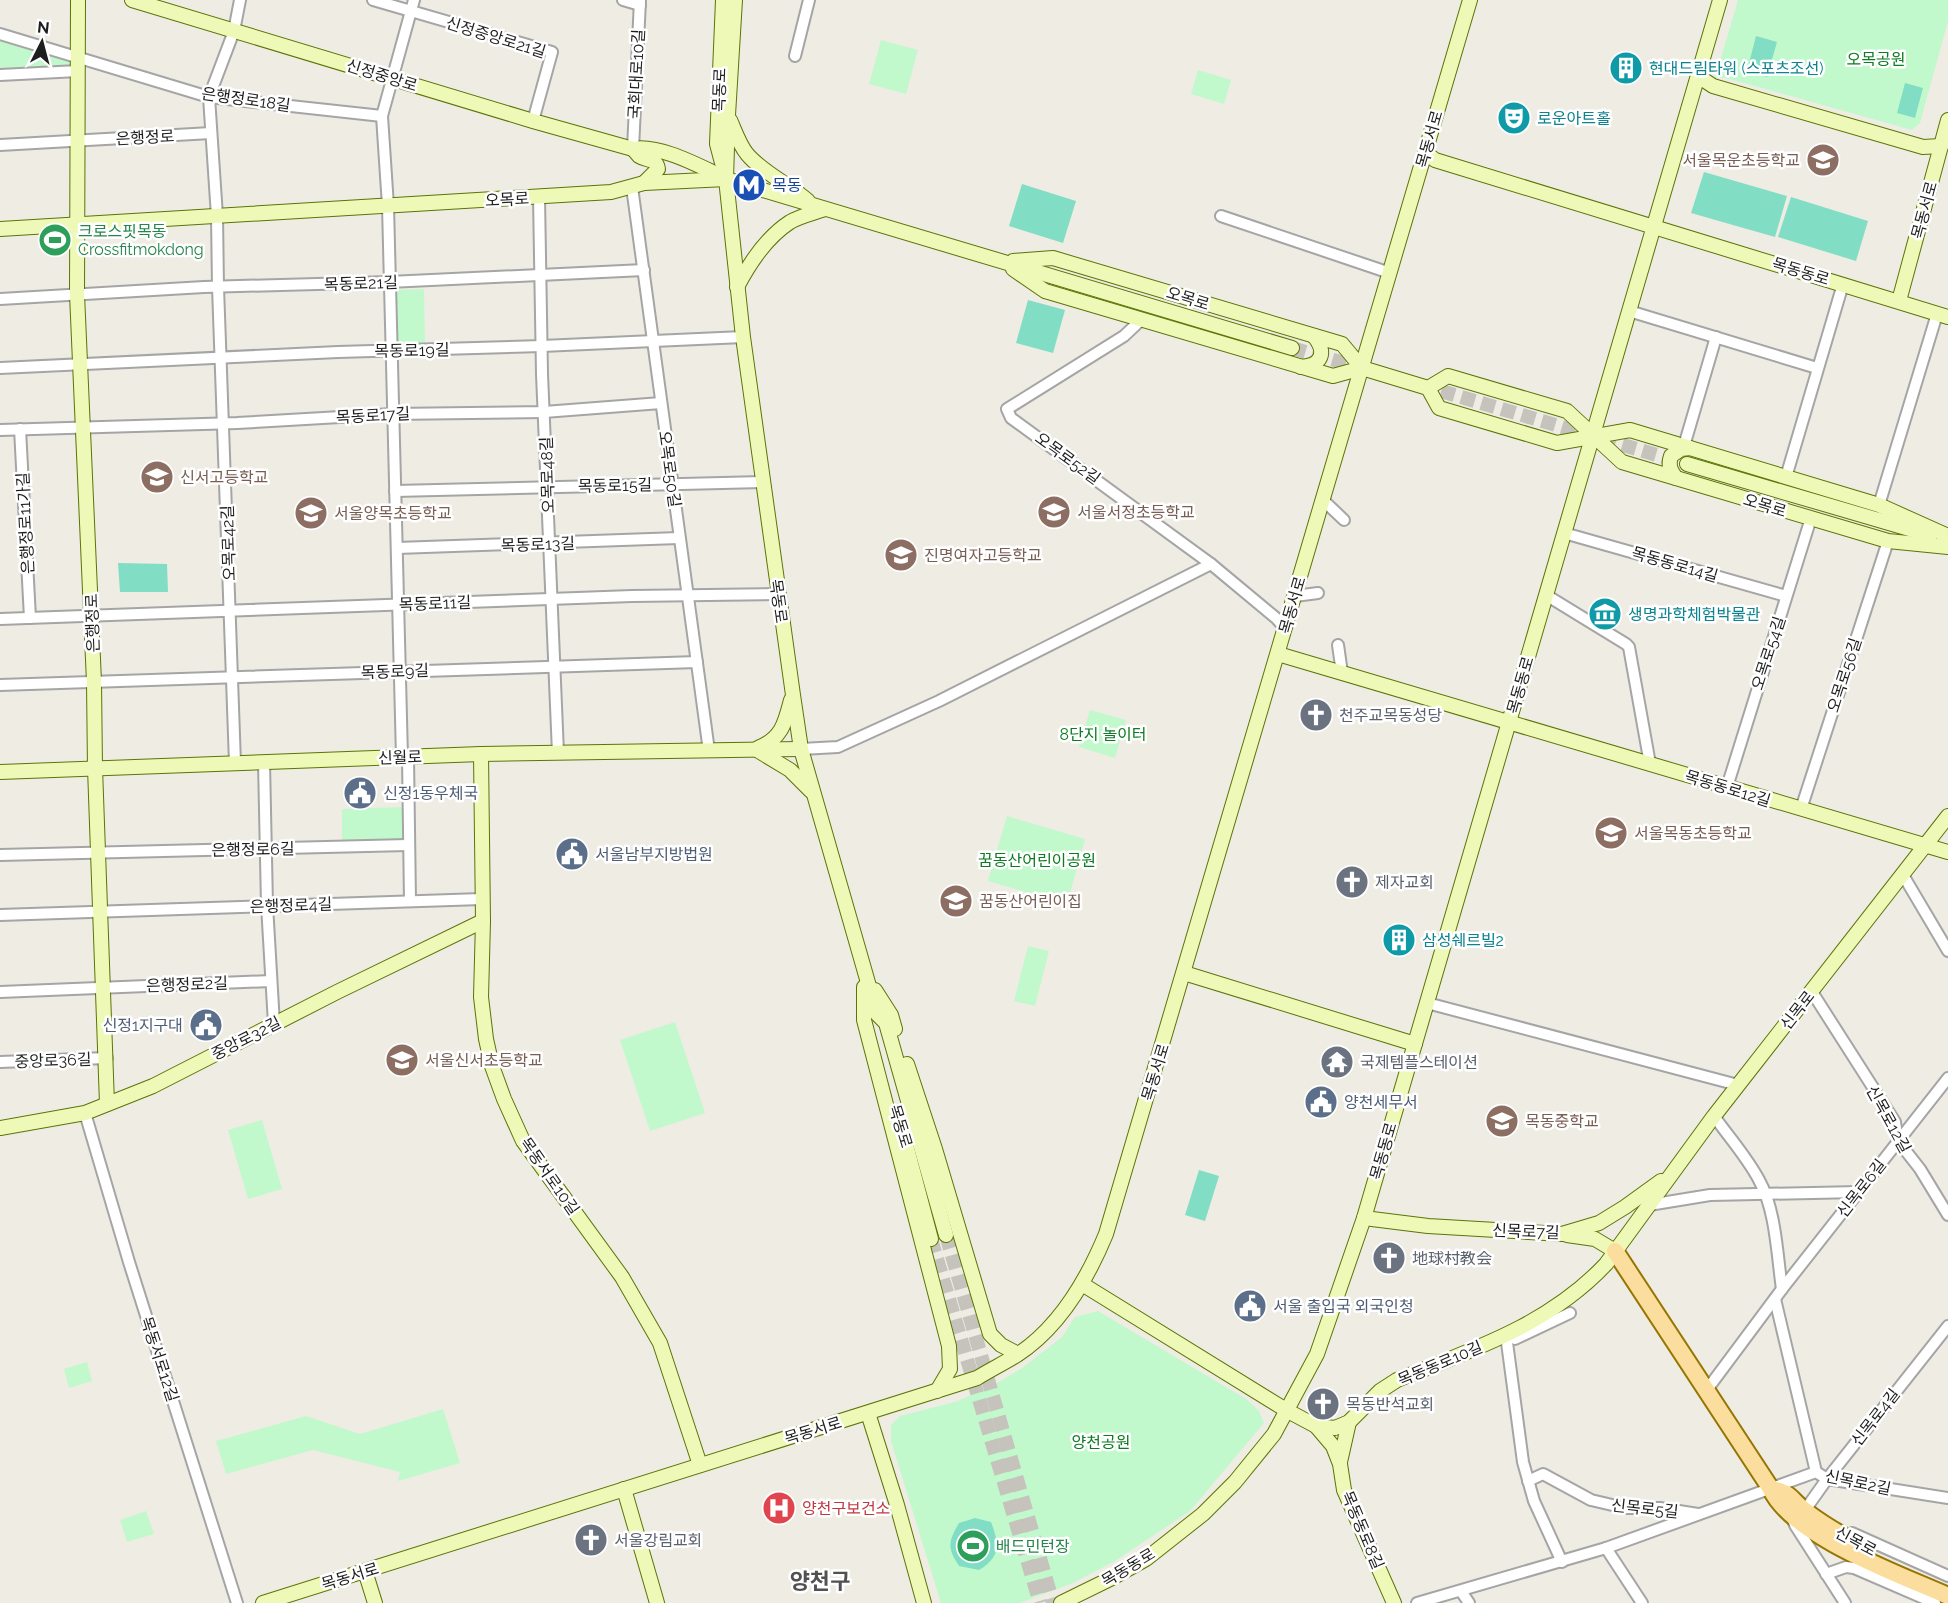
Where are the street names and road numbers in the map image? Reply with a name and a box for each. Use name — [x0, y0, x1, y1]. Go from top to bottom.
street label: 신정중앙로21길 — [444, 13, 548, 62]
street label: 국회대로10길 — [625, 28, 648, 120]
street label: 신정중앙로 — [344, 56, 420, 95]
street label: 목동로 — [709, 67, 730, 112]
street label: 은행정로18길 — [200, 84, 292, 115]
street label: 목동서로 — [1412, 108, 1447, 170]
street label: 은행정로 — [115, 126, 175, 149]
street label: 목동서로 — [1908, 179, 1941, 241]
street label: 오목로 — [484, 189, 530, 210]
street label: 목동동로 — [1770, 254, 1832, 289]
street label: 목동로21길 — [324, 273, 398, 294]
street label: 오목로 — [1164, 283, 1212, 314]
street label: 목동로19길 — [374, 340, 450, 361]
street label: 목동로17길 — [335, 404, 411, 427]
street label: 오목로52길 — [1031, 428, 1104, 488]
street label: 오목로50길 — [655, 429, 684, 509]
street label: 오목로48길 — [537, 436, 558, 514]
street label: 은행정로11가길 — [13, 472, 38, 574]
street label: 목동로15길 — [578, 475, 652, 496]
street label: 오목로 — [1741, 490, 1789, 521]
street label: 오목로42길 — [218, 505, 239, 581]
street label: 목동로13길 — [501, 534, 575, 555]
street label: 목동동로14길 — [1629, 543, 1720, 586]
street label: 목동서로 — [1275, 574, 1310, 636]
street label: 목동로 — [766, 578, 791, 625]
street label: 은행정로 — [82, 593, 103, 653]
street label: 목동로11길 — [398, 593, 472, 614]
street label: 오목로54길 — [1748, 614, 1789, 692]
street label: 오목로56길 — [1824, 635, 1865, 715]
street label: 목동동로 — [1503, 654, 1538, 716]
street label: 목동로9길 — [361, 661, 429, 682]
street label: 신월로 — [378, 747, 423, 768]
street label: 목동동로12길 — [1683, 766, 1773, 811]
street label: 은행정로6길 — [211, 839, 295, 860]
street label: 은행정로4길 — [250, 895, 332, 916]
street label: 은행정로2길 — [146, 974, 228, 995]
street label: 신목로 — [1776, 987, 1819, 1034]
street label: 중앙로32길 — [208, 1013, 284, 1064]
street label: 목동서로 — [1138, 1041, 1173, 1103]
street label: 중앙로36길 — [14, 1050, 92, 1071]
street label: 신목로12길 — [1862, 1082, 1915, 1156]
street label: 목동로 — [885, 1102, 916, 1150]
street label: 목동동로 — [1366, 1120, 1401, 1182]
street label: 목동서로10길 — [516, 1134, 583, 1219]
street label: 신목로6길 — [1833, 1155, 1890, 1221]
street label: 신목로7길 — [1492, 1221, 1560, 1242]
street label: 목동서로12길 — [137, 1314, 182, 1404]
street label: 목동동로10길 — [1395, 1337, 1485, 1390]
street label: 신목로4길 — [1847, 1385, 1904, 1450]
street label: 목동서로 — [782, 1413, 844, 1448]
street label: 신목로2길 — [1823, 1466, 1893, 1499]
street label: 목동동로8길 — [1338, 1488, 1388, 1572]
street label: 신목로5길 — [1610, 1496, 1680, 1521]
street label: 신목로 — [1832, 1523, 1880, 1560]
street label: 목동동로 — [1098, 1544, 1159, 1591]
street label: 목동서로 — [319, 1559, 381, 1594]

